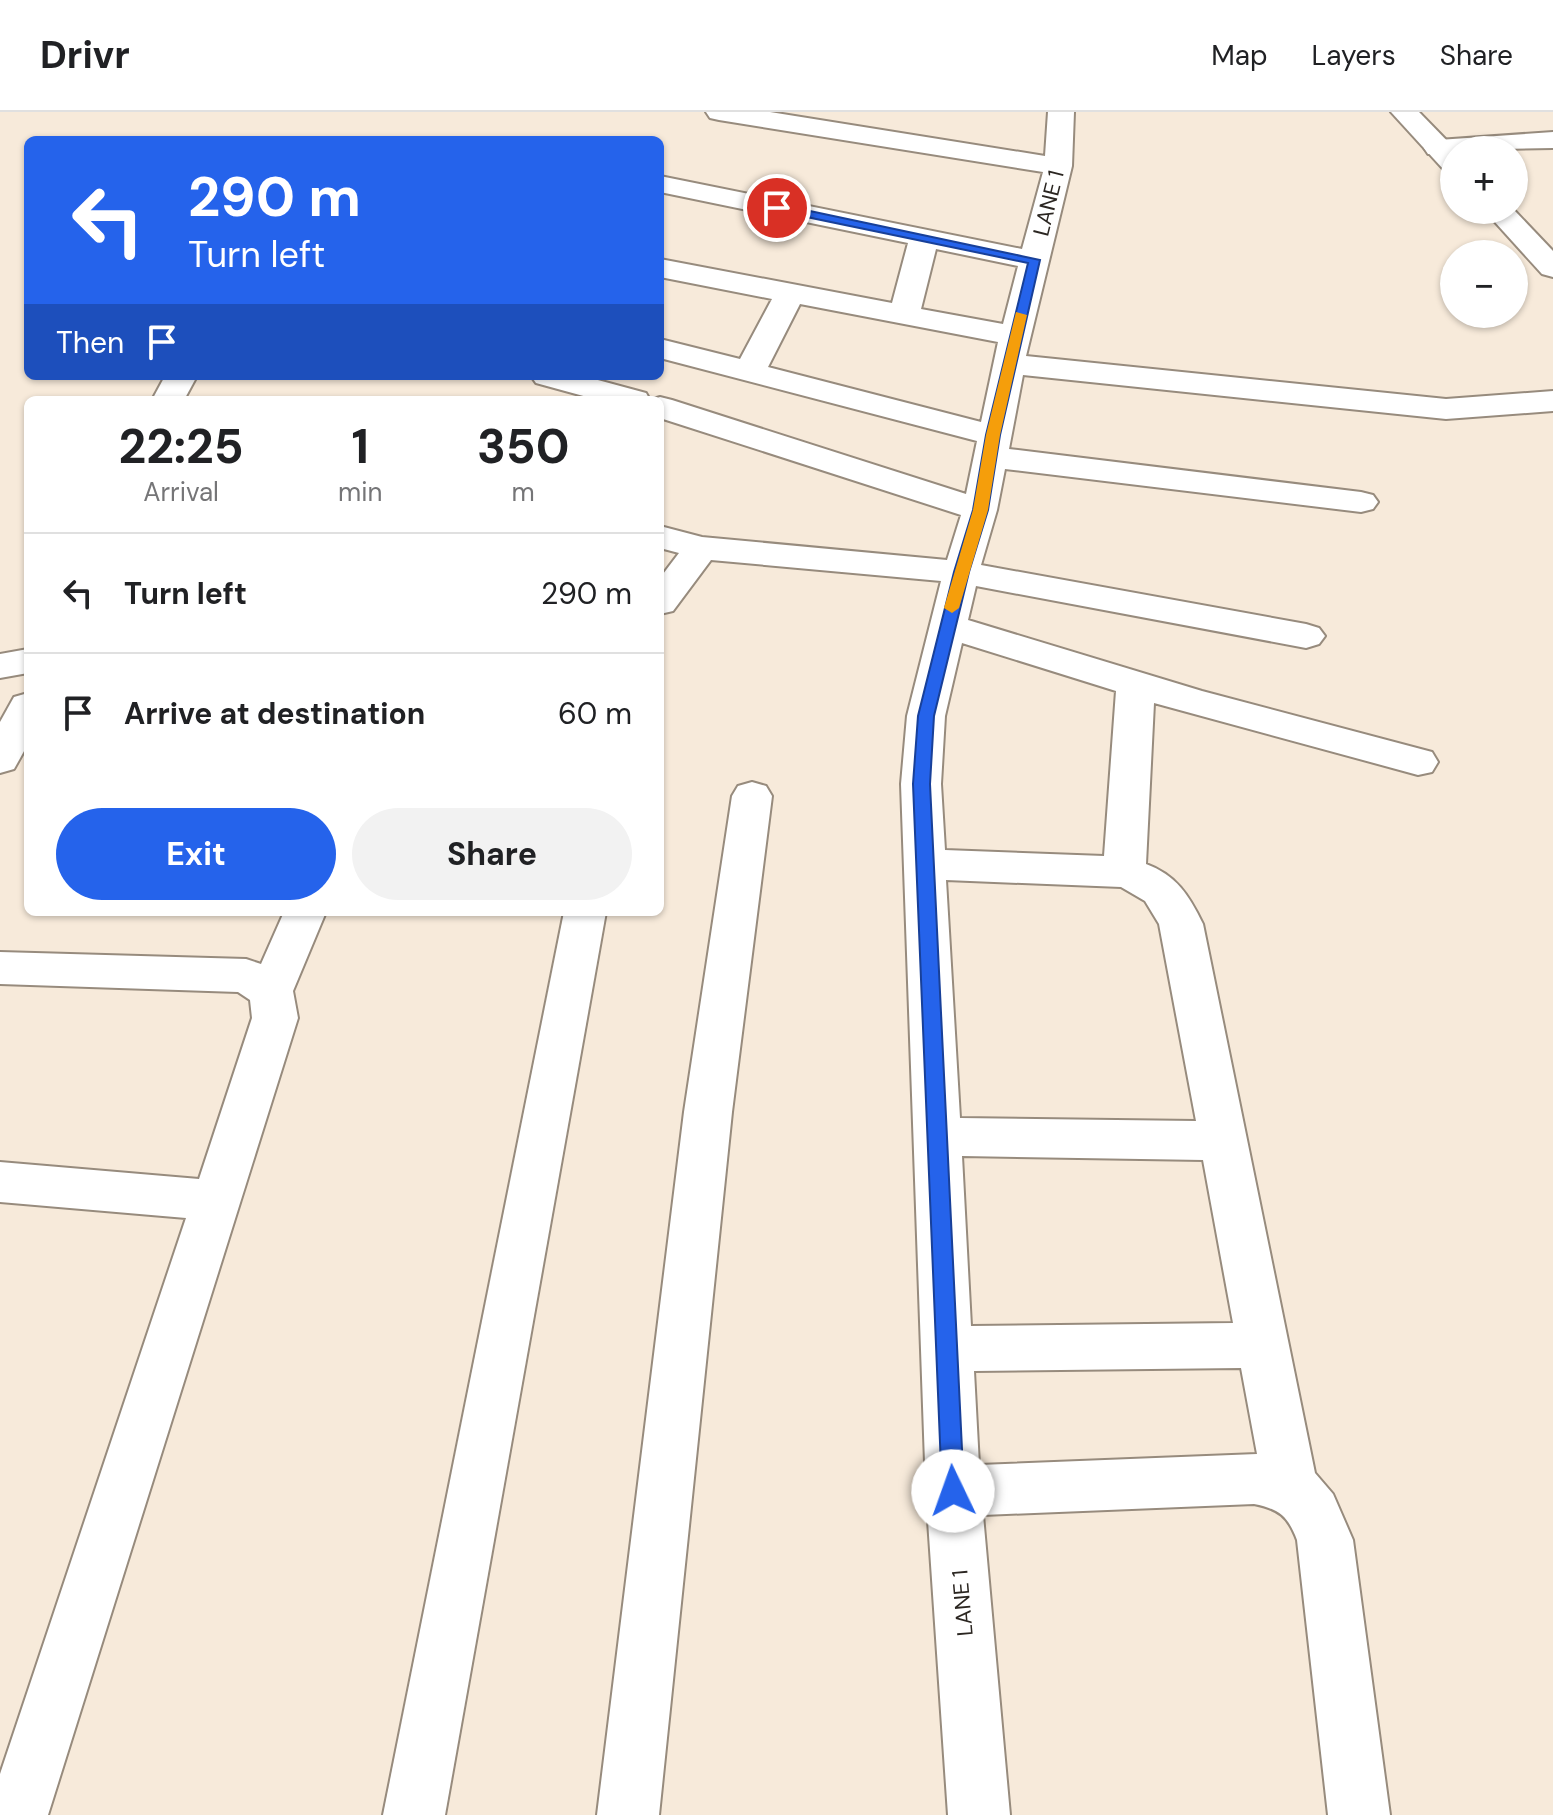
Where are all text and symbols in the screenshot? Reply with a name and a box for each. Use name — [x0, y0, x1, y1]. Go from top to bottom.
text: Drivr — [40, 30, 130, 80]
text: Map — [1211, 37, 1268, 74]
text: Layers — [1312, 37, 1396, 74]
text: Share — [1440, 37, 1513, 74]
map controls — [1440, 136, 1528, 328]
button: + — [1440, 136, 1528, 224]
text: 290 m — [188, 160, 361, 233]
street label: LANE 1 — [1026, 167, 1071, 239]
icon: left — [56, 168, 160, 272]
pin — [743, 174, 811, 242]
icon: arrive — [755, 186, 799, 230]
text: Turn left — [188, 231, 325, 278]
button: − — [1440, 240, 1528, 328]
icon: arrive — [140, 320, 184, 364]
text: Then — [56, 323, 124, 362]
text: 22:25 — [118, 415, 244, 478]
text: 1 — [352, 415, 369, 478]
text: 350 — [477, 415, 569, 478]
text: Arrival — [143, 475, 219, 509]
text: min — [338, 475, 382, 509]
text: m — [512, 475, 535, 509]
icon: left — [56, 571, 100, 615]
text: Turn left — [124, 574, 247, 613]
text: 290 m — [541, 574, 632, 613]
icon: arrive — [56, 691, 100, 735]
text: Arrive at destination — [124, 694, 425, 733]
text: 60 m — [558, 694, 632, 733]
button: Exit — [56, 808, 336, 900]
button: Share — [352, 808, 632, 900]
position arrow — [911, 1449, 995, 1533]
street label: LANE 1 — [945, 1569, 980, 1637]

